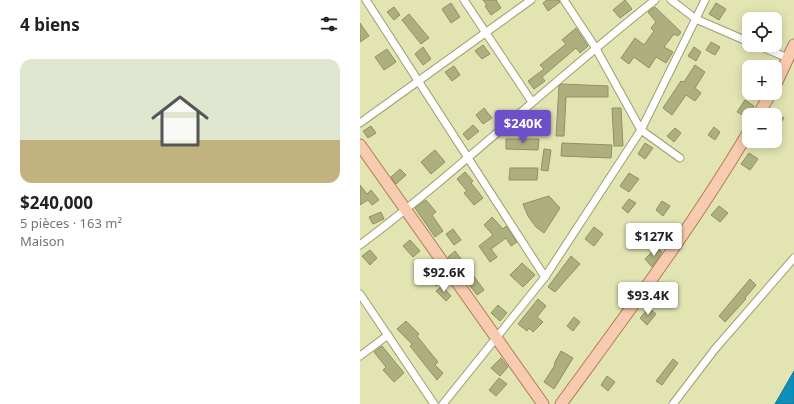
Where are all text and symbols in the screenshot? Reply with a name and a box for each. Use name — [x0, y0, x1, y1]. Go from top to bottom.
map controls — [742, 12, 782, 148]
button: locate — [742, 12, 782, 52]
text: 4 biens — [20, 13, 80, 36]
icon: filters — [318, 13, 340, 35]
button: + — [742, 60, 782, 100]
icon: home — [144, 85, 216, 157]
button: − — [742, 108, 782, 148]
pin: $240K — [495, 110, 551, 144]
text: $240K — [504, 114, 542, 132]
text: $240,000 — [20, 191, 93, 214]
text: 5 pièces · 163 m² — [20, 214, 122, 232]
pin: $127K — [626, 223, 682, 257]
text: $127K — [635, 227, 673, 245]
text: Maison — [20, 232, 65, 250]
pin: $92.6K — [411, 259, 477, 293]
text: $92.6K — [423, 263, 465, 281]
pin: $93.4K — [615, 282, 681, 316]
text: $93.4K — [627, 286, 669, 304]

